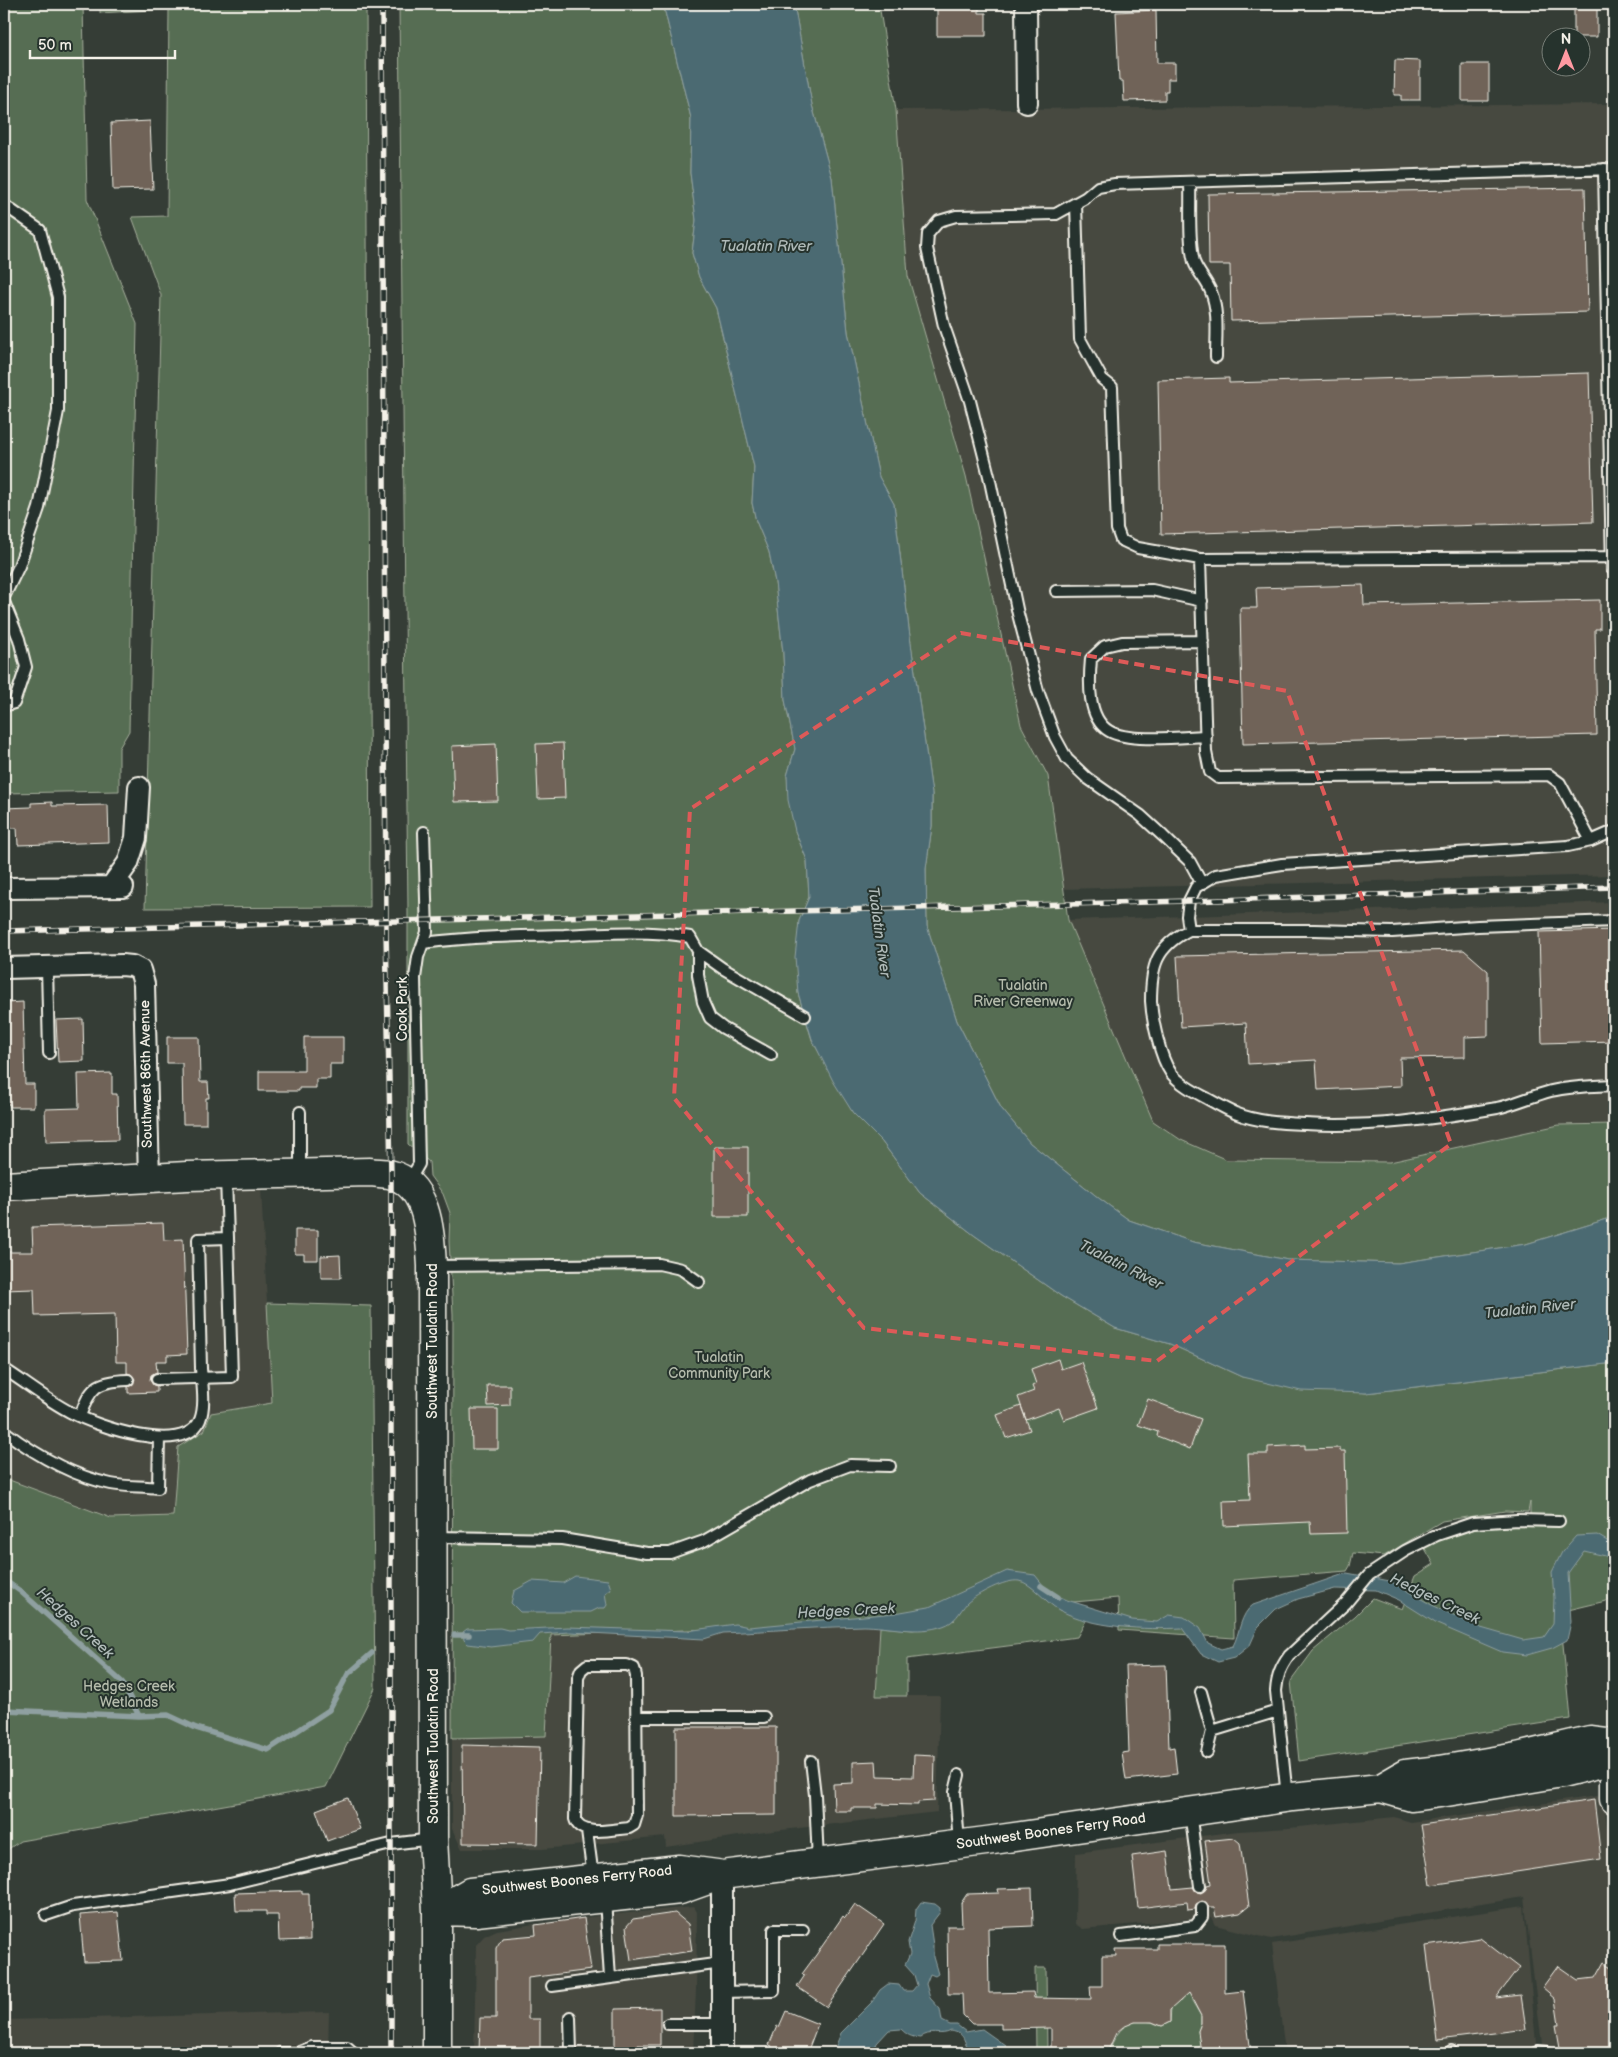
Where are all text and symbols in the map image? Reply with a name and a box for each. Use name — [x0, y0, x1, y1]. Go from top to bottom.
scale bar — [30, 28, 175, 60]
north arrow — [1540, 28, 1590, 78]
text: N — [1561, 31, 1571, 48]
text: 50 m — [38, 36, 72, 55]
water label: Tualatin River — [720, 237, 813, 256]
water label: Tualatin River — [863, 885, 895, 980]
street label: Cook Park — [394, 977, 411, 1041]
park label: Tualatin River Greenway — [973, 977, 1073, 1010]
street label: Southwest 86th Avenue — [136, 1000, 156, 1148]
water label: Tualatin River — [1076, 1236, 1167, 1295]
street label: Southwest Tualatin Road — [424, 1263, 441, 1419]
water label: Tualatin River — [1484, 1295, 1578, 1323]
park label: Tualatin Community Park — [668, 1349, 770, 1382]
water label: Hedges Creek — [1387, 1569, 1484, 1629]
water label: Hedges Creek — [32, 1583, 118, 1663]
water label: Hedges Creek — [797, 1599, 896, 1623]
street label: Southwest Tualatin Road — [425, 1668, 442, 1824]
park label: Hedges Creek Wetlands — [83, 1678, 175, 1711]
street label: Southwest Boones Ferry Road — [955, 1809, 1147, 1853]
street label: Southwest Boones Ferry Road — [481, 1862, 673, 1898]

